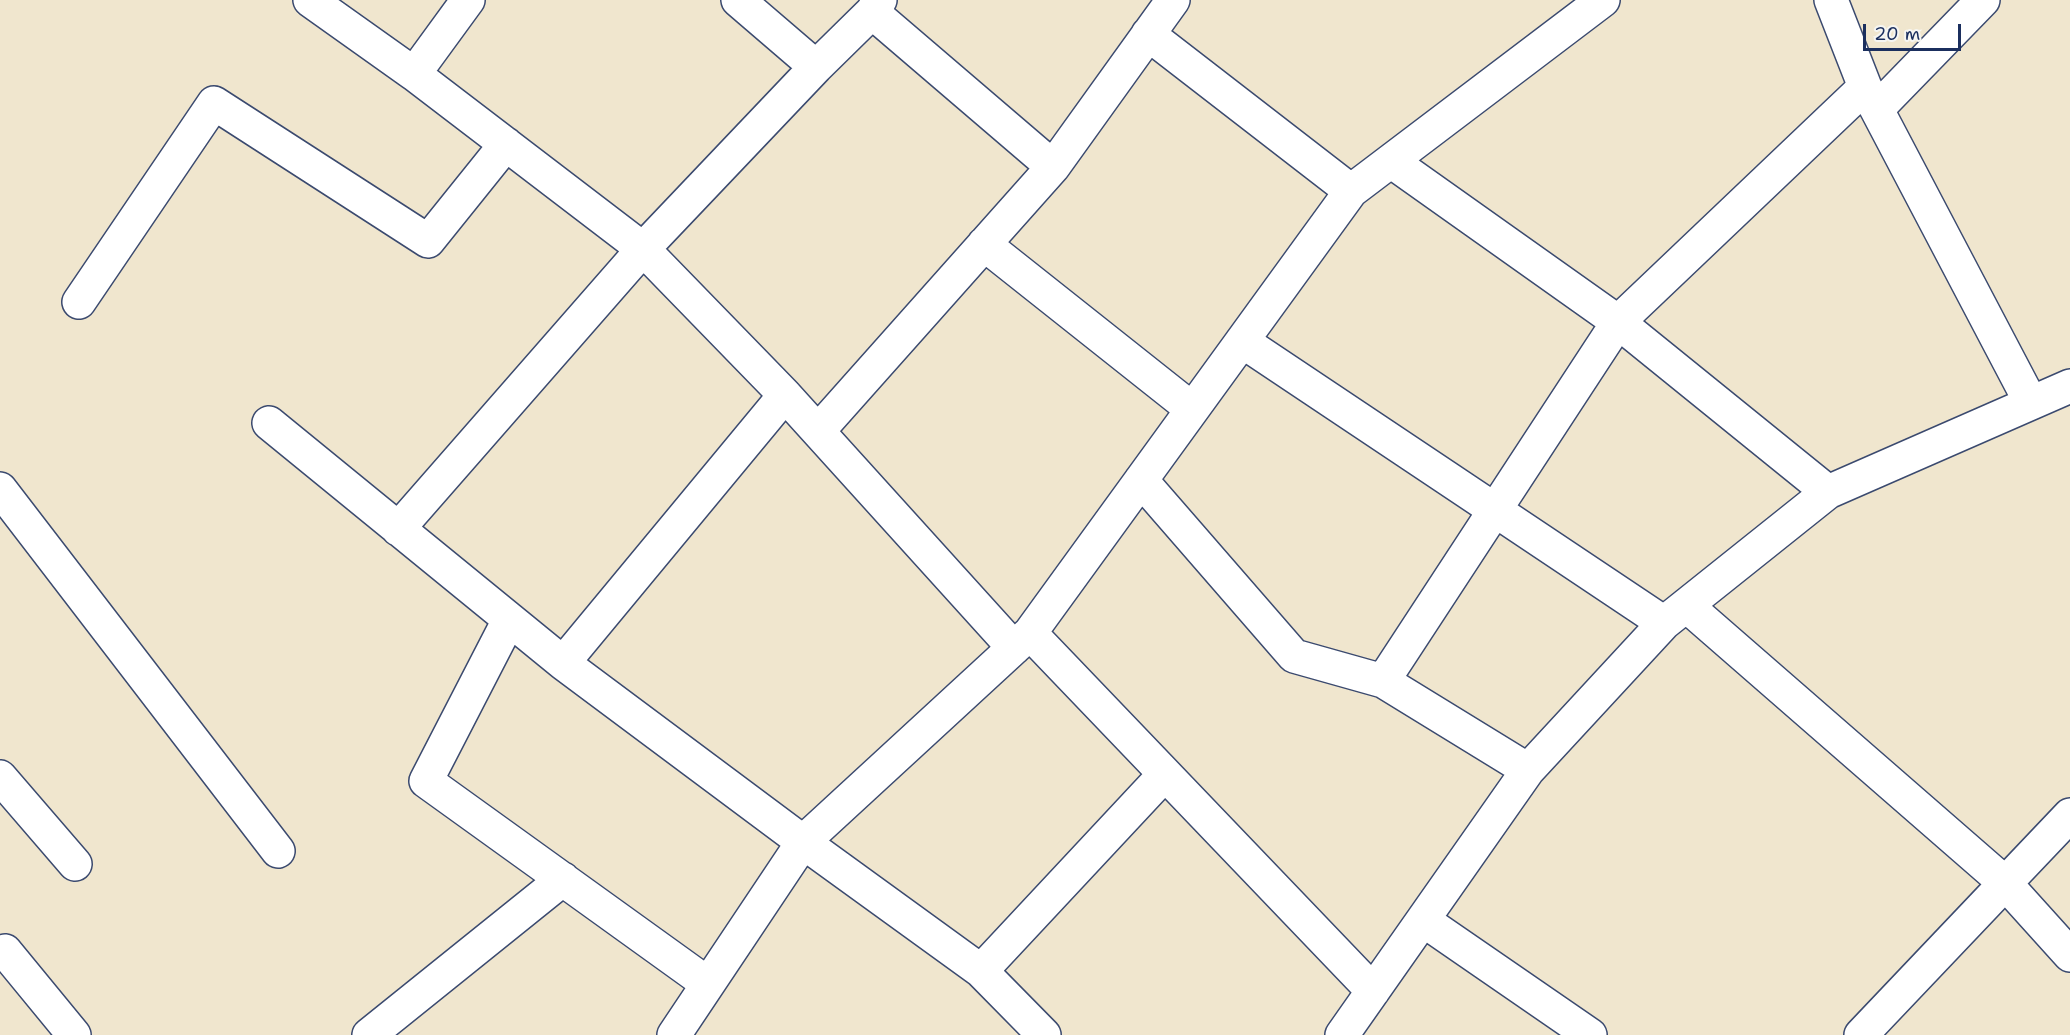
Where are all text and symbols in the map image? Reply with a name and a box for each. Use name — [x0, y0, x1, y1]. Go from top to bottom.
scale bar — [1866, 12, 1964, 50]
text: 20 m — [1874, 22, 1920, 46]

